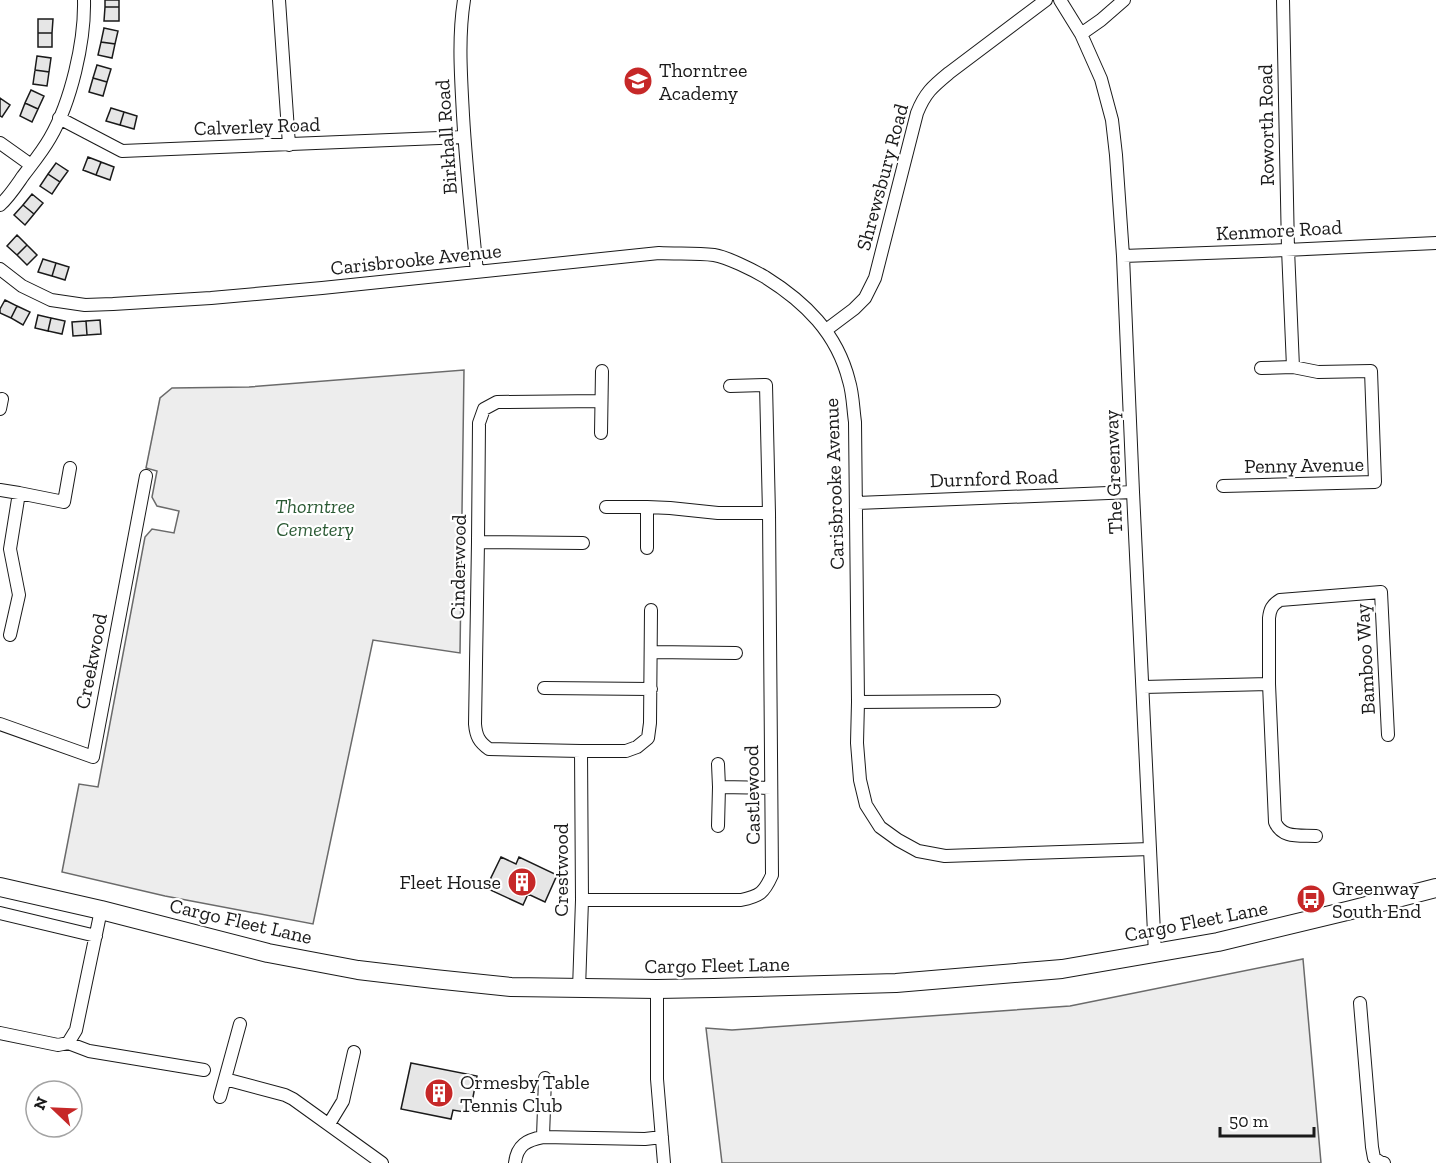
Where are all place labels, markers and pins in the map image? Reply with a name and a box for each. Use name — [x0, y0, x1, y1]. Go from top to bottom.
place label: Thorntree Academy — [659, 58, 747, 105]
school or university icon: Thorntree Academy — [622, 65, 654, 97]
building icon: Fleet House — [506, 866, 538, 898]
place label: Fleet House — [399, 870, 501, 894]
place label: Greenway South End — [1332, 876, 1421, 923]
bus stop icon: Greenway South End — [1295, 883, 1327, 915]
place label: Ormesby Table Tennis Club — [460, 1070, 590, 1117]
building icon: Ormesby Table Tennis Club — [423, 1077, 455, 1109]

